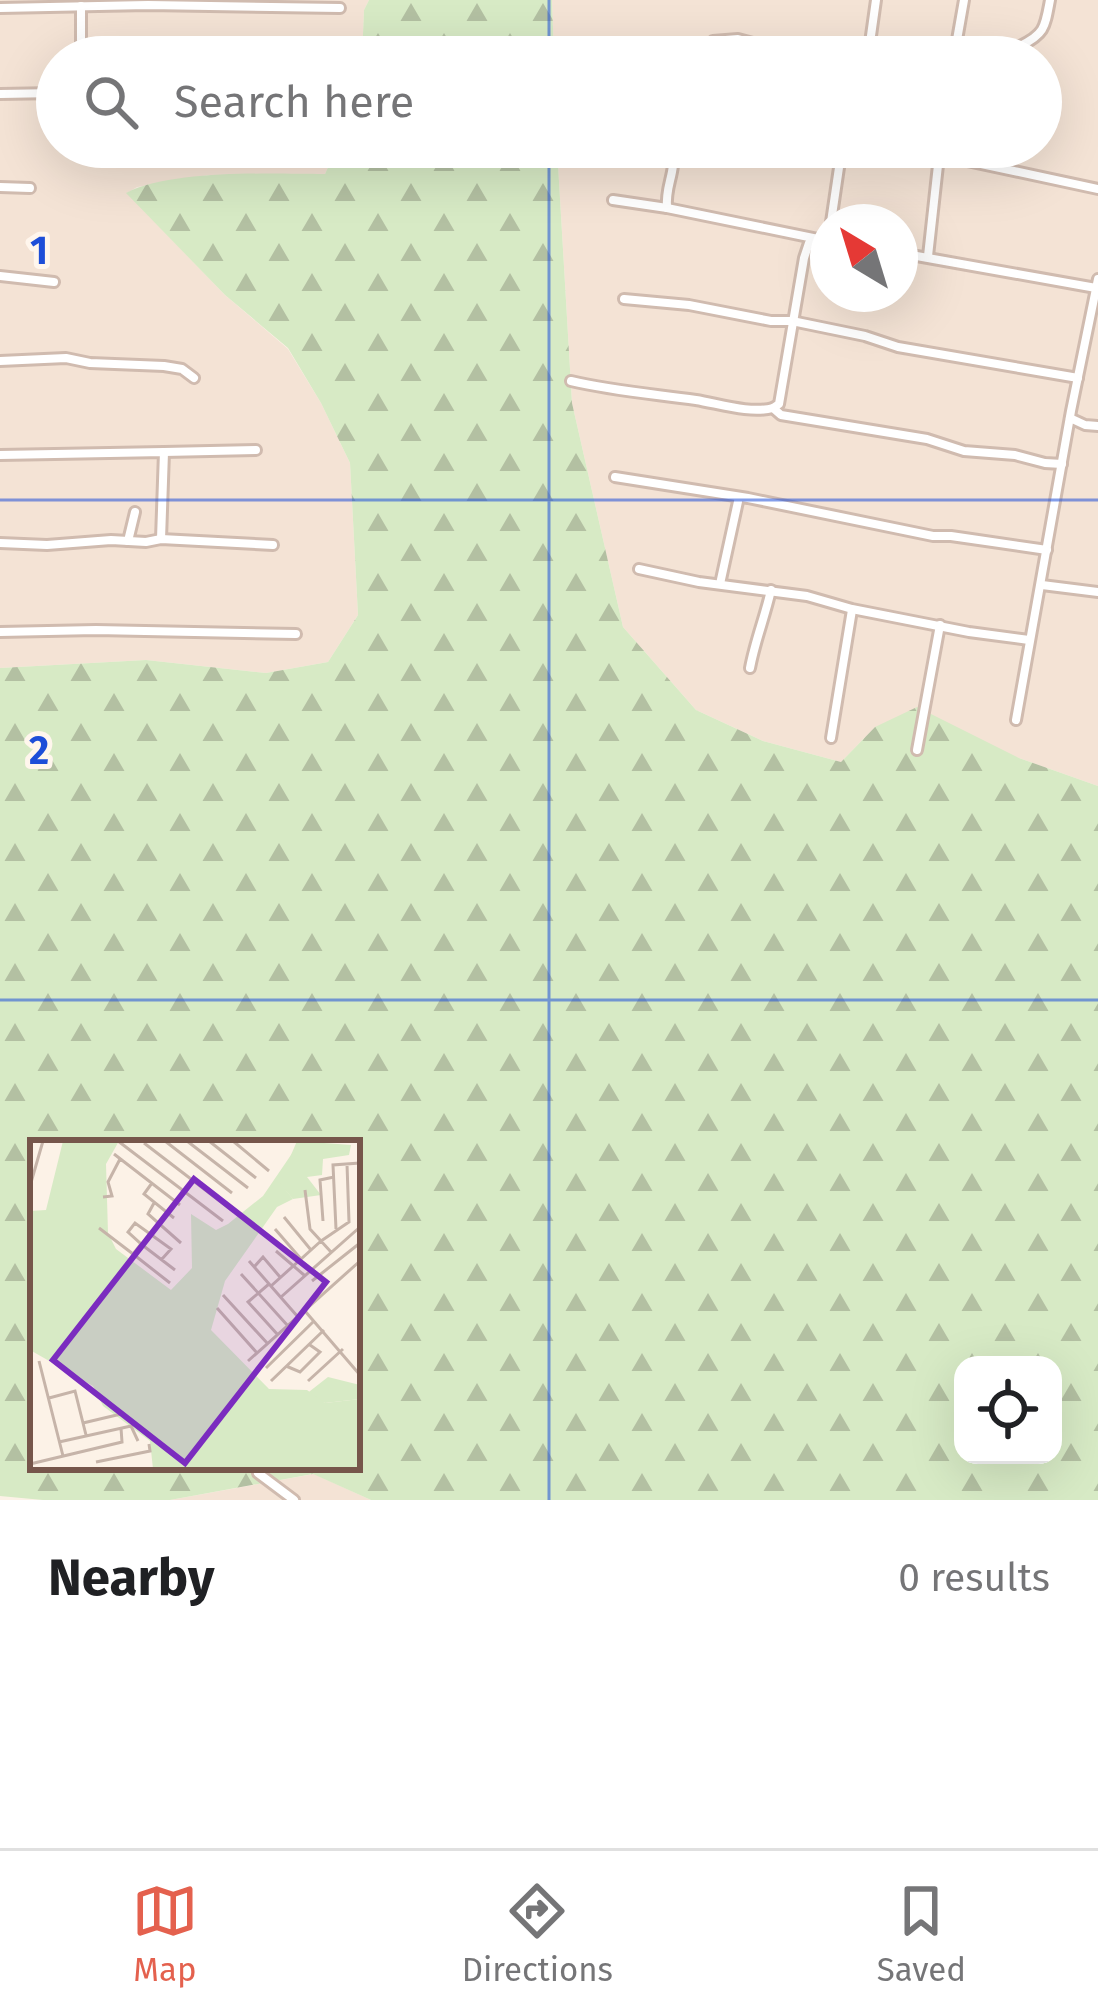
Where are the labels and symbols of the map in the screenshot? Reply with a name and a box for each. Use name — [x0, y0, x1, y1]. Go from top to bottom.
north arrow — [810, 204, 918, 312]
text: 1 — [30, 228, 48, 274]
text: 2 — [29, 728, 49, 774]
inset map — [30, 1140, 360, 1470]

